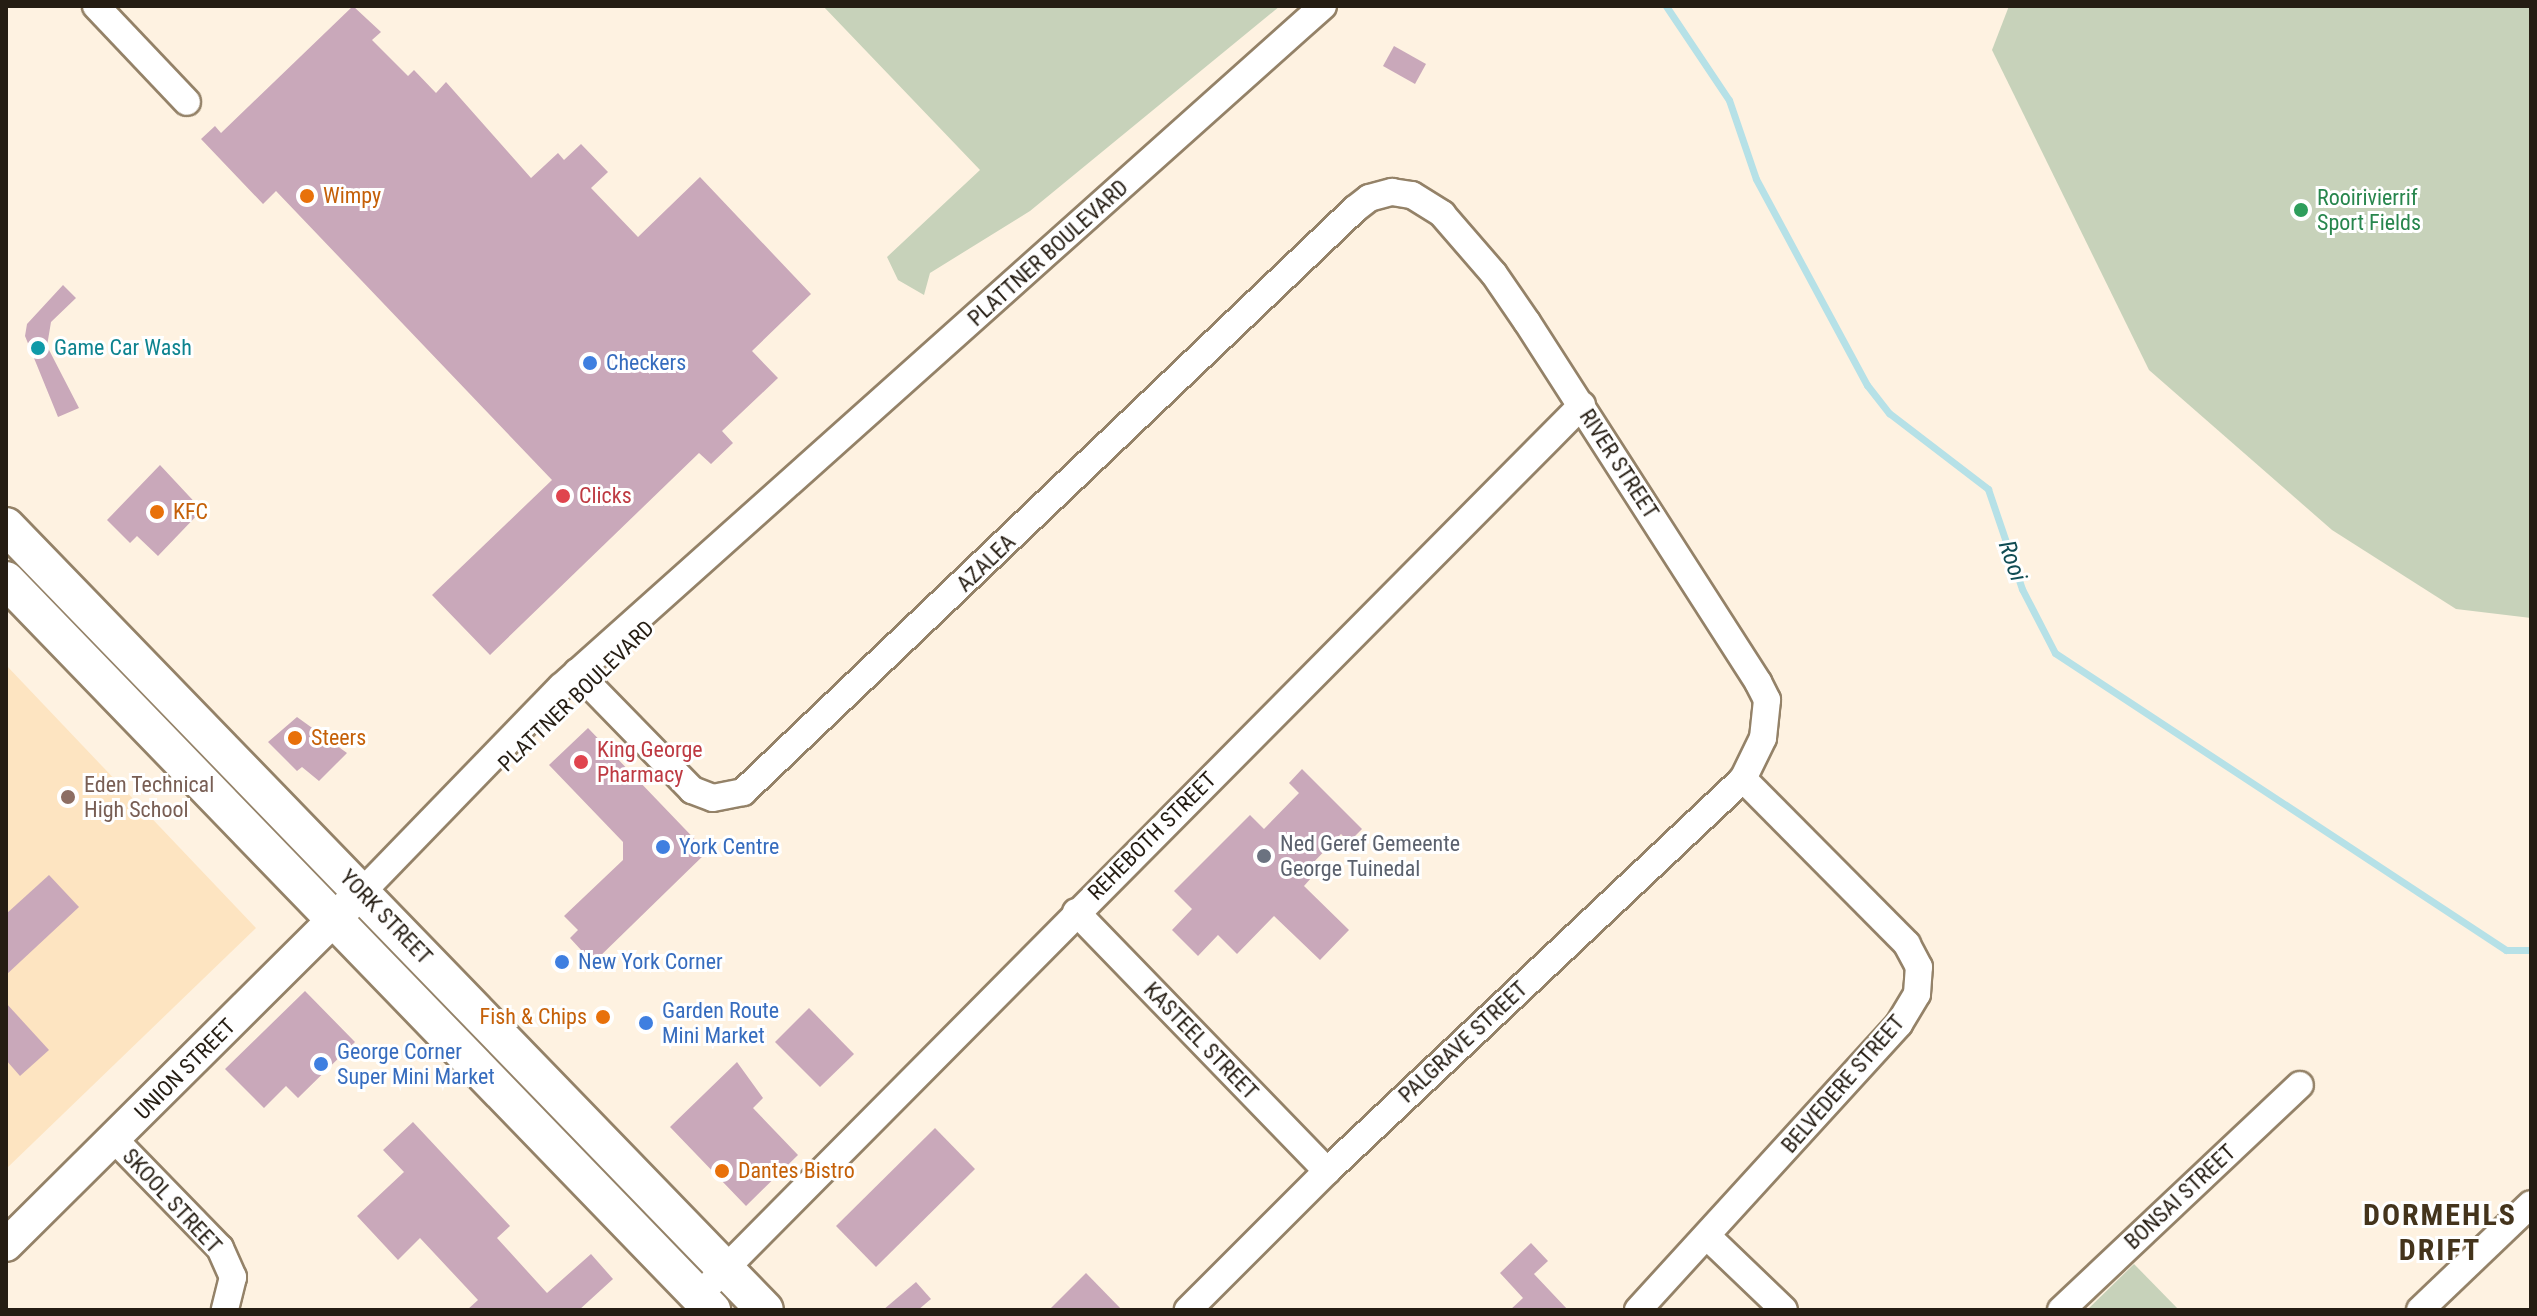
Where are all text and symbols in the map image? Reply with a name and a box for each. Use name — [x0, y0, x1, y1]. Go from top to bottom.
street label: PLATTNER BOULEVARD — [963, 174, 1133, 332]
place label: Wimpy — [323, 183, 381, 209]
place label: Rooirivierrif Sport Fields — [2317, 184, 2421, 236]
marker: Wimpy — [298, 187, 316, 205]
marker: Rooirivierrif Sport Fields — [2292, 201, 2310, 219]
place label: Game Car Wash — [54, 335, 192, 361]
marker: Game Car Wash — [29, 339, 47, 357]
place label: Checkers — [606, 350, 686, 376]
marker: Checkers — [581, 354, 599, 372]
street label: RIVER STREET — [1574, 404, 1664, 524]
place label: Clicks — [579, 483, 632, 509]
marker: Clicks — [554, 487, 572, 505]
place label: KFC — [173, 499, 208, 525]
marker: KFC — [148, 503, 166, 521]
street label: AZALEA — [951, 529, 1021, 597]
water label: Rooi — [1992, 537, 2032, 585]
street label: PLATTNER BOULEVARD — [493, 615, 659, 777]
place label: Steers — [311, 725, 366, 751]
marker: Steers — [286, 729, 304, 747]
place label: King George Pharmacy — [597, 736, 703, 788]
marker: King George Pharmacy — [572, 753, 590, 771]
street label: REHEBOTH STREET — [1082, 766, 1222, 906]
place label: Eden Technical High School — [84, 771, 215, 822]
marker: Eden Technical High School — [59, 788, 77, 806]
place label: Ned Geref Gemeente George Tuinedal — [1280, 830, 1460, 882]
place label: York Centre — [679, 834, 779, 860]
marker: York Centre — [654, 838, 672, 856]
marker: Ned Geref Gemeente George Tuinedal — [1255, 847, 1273, 865]
street label: YORK STREET — [334, 864, 438, 970]
place label: New York Corner — [578, 949, 723, 975]
marker: New York Corner — [553, 953, 571, 971]
street label: PALGRAVE STREET — [1393, 976, 1533, 1108]
street label: KASTEEL STREET — [1138, 977, 1264, 1105]
place label: Garden Route Mini Market — [662, 997, 779, 1048]
place label: Fish & Chips — [480, 1004, 587, 1030]
marker: Fish & Chips — [594, 1008, 612, 1026]
street label: BELVEDERE STREET — [1776, 1010, 1910, 1158]
street label: UNION STREET — [129, 1013, 241, 1125]
marker: Garden Route Mini Market — [637, 1014, 655, 1032]
place label: George Corner Super Mini Market — [337, 1038, 495, 1090]
marker: George Corner Super Mini Market — [312, 1055, 330, 1073]
street label: BONSAI STREET — [2119, 1139, 2241, 1255]
street label: SKOOL STREET — [117, 1143, 227, 1259]
place label: Dantes Bistro — [738, 1158, 855, 1184]
marker: Dantes Bistro — [713, 1162, 731, 1180]
district label: DORMEHLS DRIFT — [2363, 1197, 2517, 1268]

